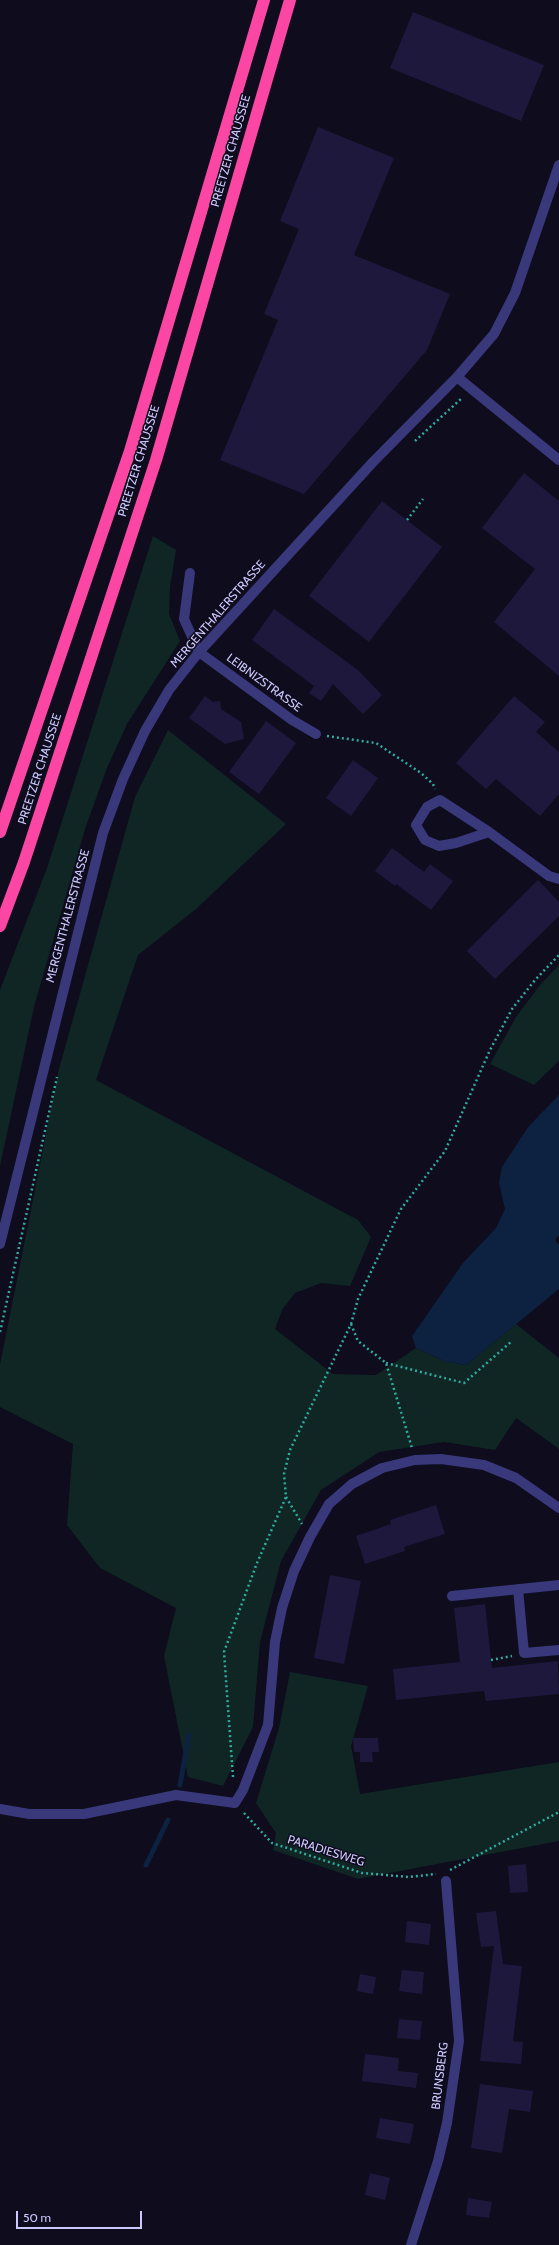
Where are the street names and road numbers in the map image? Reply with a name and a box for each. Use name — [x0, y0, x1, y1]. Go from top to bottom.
street label: PREETZER CHAUSSEE — [208, 93, 254, 209]
street label: PREETZER CHAUSSEE — [115, 403, 163, 519]
street label: MERGENTHALERSTRASSE — [167, 557, 269, 671]
street label: LEIBNIZSTRASSE — [223, 651, 305, 715]
street label: PREETZER CHAUSSEE — [15, 712, 65, 826]
street label: MERGENTHALERSTRASSE — [43, 848, 93, 984]
street label: PARADIESWEG — [286, 1832, 366, 1870]
street label: BRUNSBERG — [429, 2042, 451, 2110]

